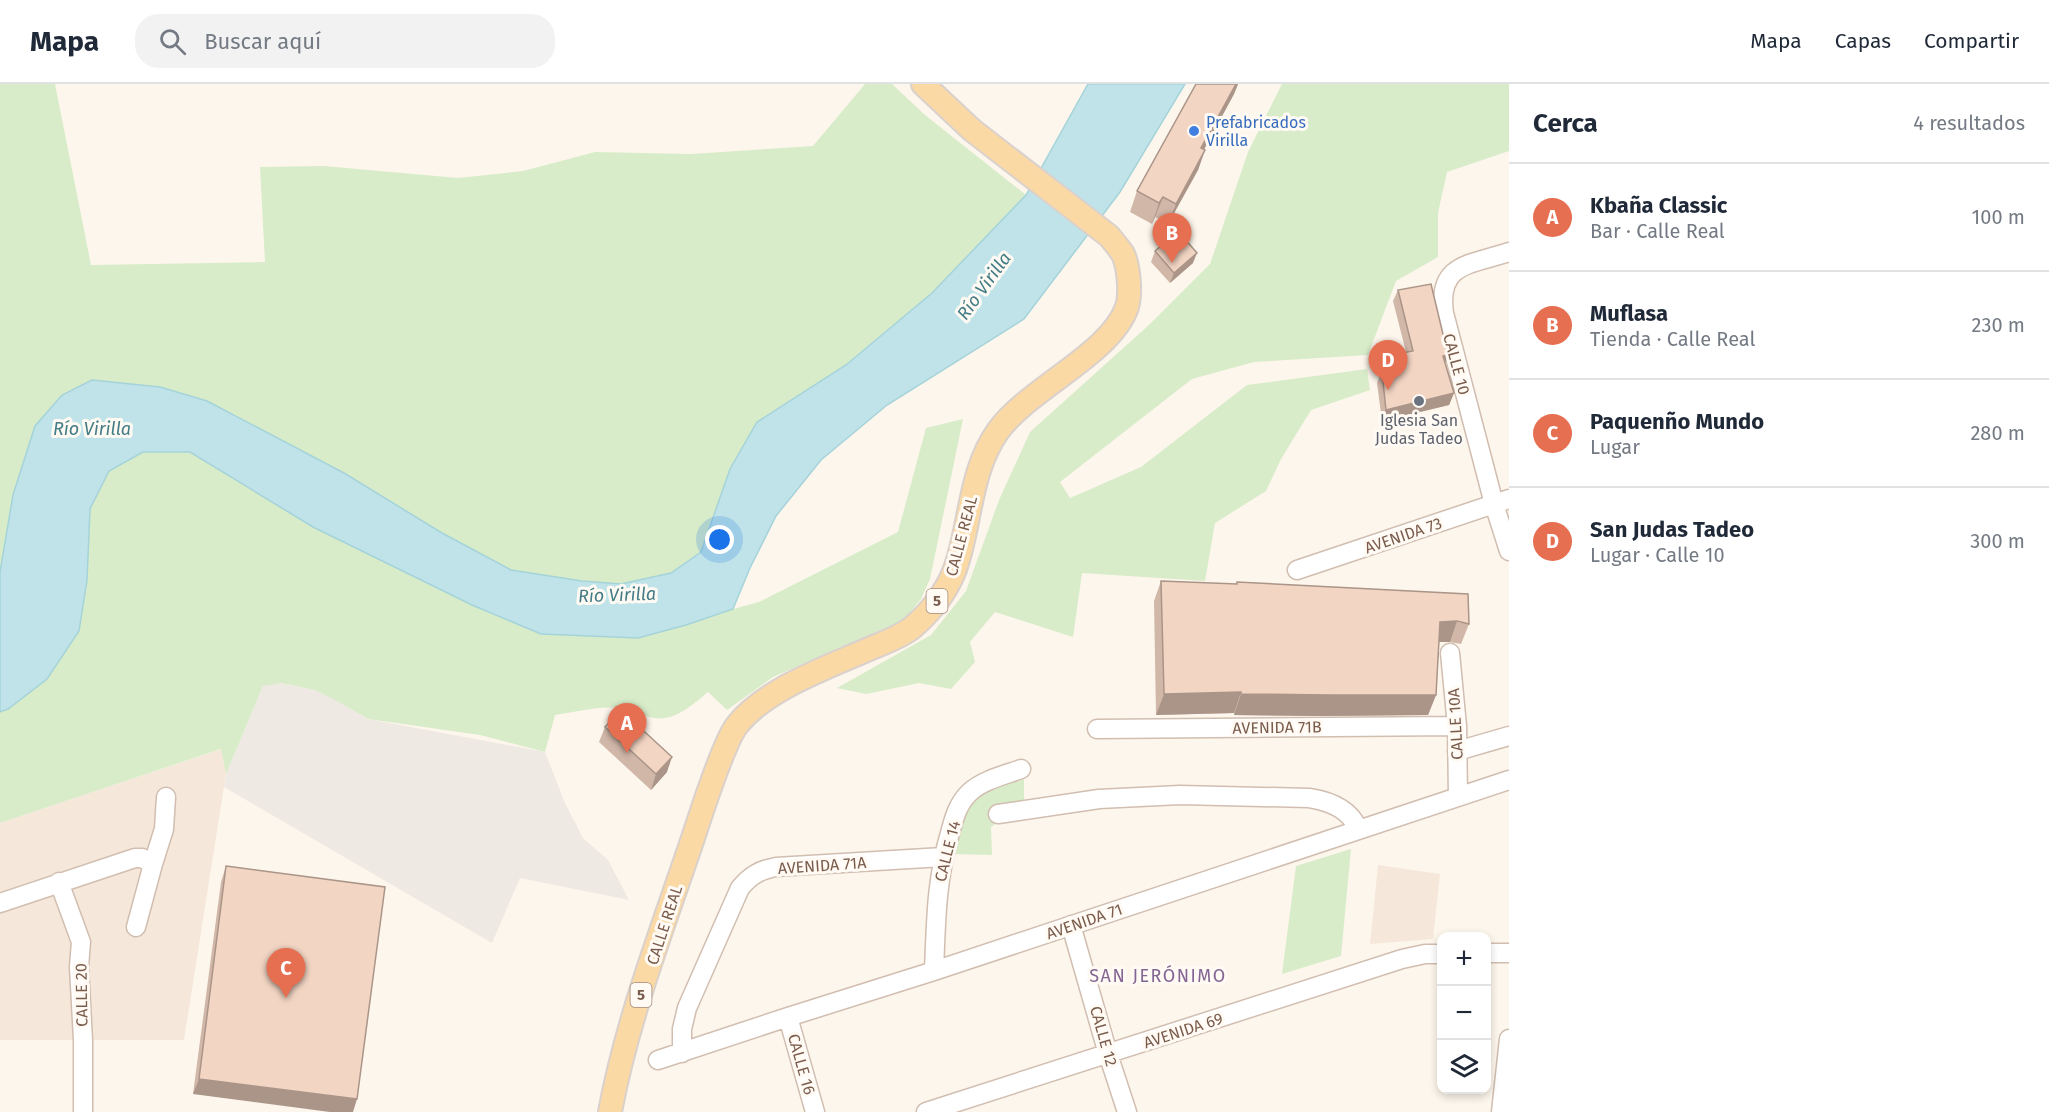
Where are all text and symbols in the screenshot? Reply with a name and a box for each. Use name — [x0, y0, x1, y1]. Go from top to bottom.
search box — [135, 14, 555, 68]
text: Mapa — [30, 25, 99, 58]
icon: search — [156, 25, 189, 58]
text: Buscar aquí — [204, 28, 321, 55]
text: Mapa — [1750, 28, 1802, 54]
text: Capas — [1835, 28, 1891, 54]
text: Compartir — [1924, 28, 2019, 54]
text: Cerca — [1533, 108, 1598, 139]
text: 4 resultados — [1913, 111, 2025, 135]
place label: Prefabricados Virilla — [1206, 113, 1306, 150]
marker: Prefabricados Virilla — [1187, 124, 1201, 138]
text: Kbaña Classic — [1590, 192, 1727, 219]
text: A — [1547, 205, 1558, 229]
text: 100 m — [1972, 205, 2025, 229]
pin: B — [1152, 214, 1192, 263]
text: Bar · Calle Real — [1590, 219, 1725, 243]
water label: Río Virilla — [952, 248, 1016, 324]
text: Muflasa — [1590, 300, 1668, 327]
text: B — [1546, 313, 1559, 337]
text: 230 m — [1972, 313, 2025, 337]
text: Tienda · Calle Real — [1590, 327, 1755, 351]
street label: CALLE 10 — [1439, 331, 1474, 397]
pin: D — [1368, 340, 1408, 390]
marker: Iglesia San Judas Tadeo — [1412, 394, 1426, 408]
text: Paquenño Mundo — [1590, 408, 1764, 435]
place label: Iglesia San Judas Tadeo — [1375, 411, 1463, 448]
water label: Río Virilla — [53, 418, 131, 440]
text: C — [1547, 421, 1558, 445]
text: 280 m — [1970, 421, 2025, 445]
text: Lugar — [1590, 435, 1640, 459]
street label: CALLE REAL — [942, 494, 981, 578]
street label: AVENIDA 73 — [1362, 513, 1444, 558]
text: San Judas Tadeo — [1590, 516, 1754, 543]
your location — [705, 525, 734, 554]
text: D — [1546, 529, 1559, 553]
text: 300 m — [1970, 529, 2025, 553]
text: Lugar · Calle 10 — [1590, 543, 1725, 567]
water label: Río Virilla — [578, 583, 656, 607]
road number: 5 — [926, 589, 948, 613]
street label: CALLE 10A — [1444, 687, 1467, 760]
pin: A — [608, 704, 646, 753]
street label: AVENIDA 71B — [1232, 717, 1322, 738]
street label: CALLE 14 — [931, 818, 964, 884]
street label: AVENIDA 71A — [777, 853, 868, 878]
street label: CALLE REAL — [643, 883, 686, 967]
street label: AVENIDA 71 — [1044, 900, 1125, 943]
map controls — [1437, 932, 1491, 1094]
button: + — [1437, 932, 1491, 986]
pin: C — [266, 948, 306, 998]
street label: CALLE 20 — [71, 963, 92, 1027]
district label: SAN JERÓNIMO — [1089, 965, 1227, 987]
road number: 5 — [630, 983, 652, 1007]
button: − — [1437, 986, 1491, 1040]
street label: CALLE 12 — [1086, 1004, 1121, 1068]
street label: AVENIDA 69 — [1141, 1009, 1225, 1052]
street label: CALLE 16 — [784, 1032, 819, 1097]
button: layers — [1437, 1040, 1491, 1094]

